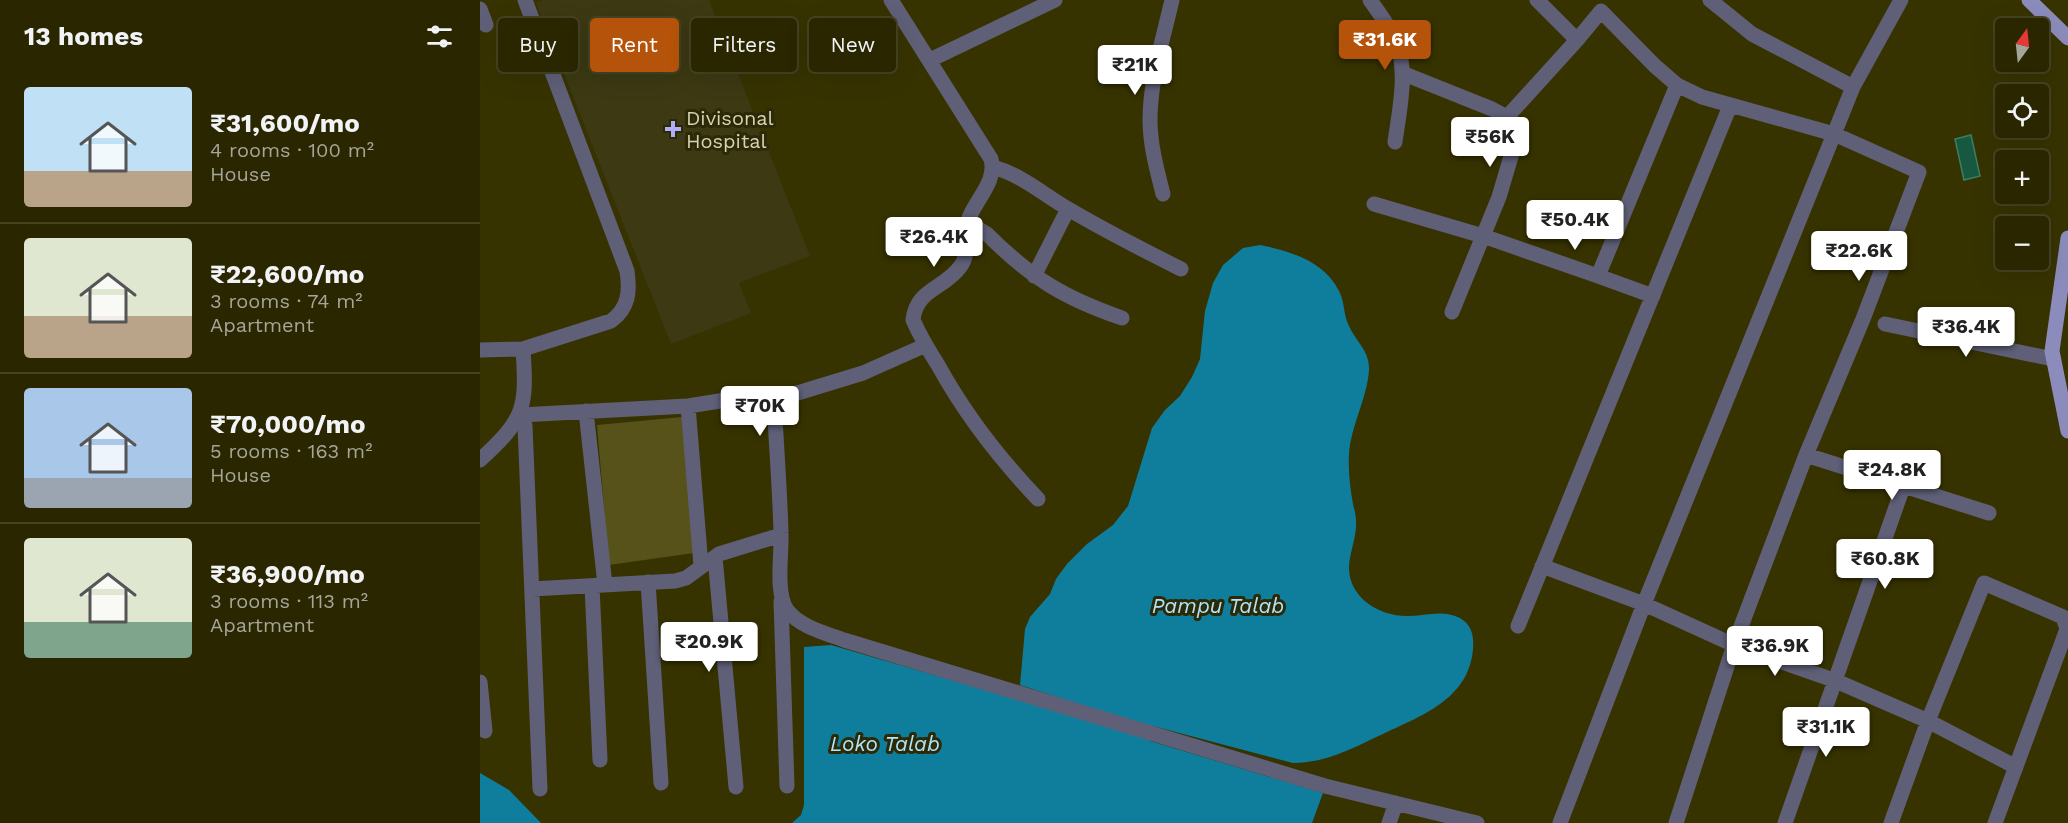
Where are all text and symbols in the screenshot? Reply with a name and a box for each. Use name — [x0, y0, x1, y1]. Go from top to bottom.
chip: Buy — [498, 18, 578, 72]
chip: Rent — [590, 18, 679, 72]
chip: Filters — [691, 18, 797, 72]
chip: New — [809, 18, 896, 72]
north arrow — [1995, 18, 2049, 72]
map controls — [1995, 18, 2049, 270]
icon: filters — [423, 20, 456, 53]
pin: ₹31.6K — [1336, 20, 1434, 71]
text: 13 homes — [24, 21, 143, 51]
text: ₹31.6K — [1353, 27, 1417, 51]
pin: ₹21K — [1099, 45, 1171, 96]
text: ₹21K — [1112, 52, 1158, 76]
button: locate — [1995, 84, 2049, 138]
place label: Divisonal Hospital — [686, 106, 774, 153]
text: ₹31,600/mo — [210, 108, 360, 138]
icon: home — [72, 111, 144, 183]
pin: ₹56K — [1454, 117, 1526, 168]
marker: Divisonal Hospital — [664, 120, 682, 138]
text: ₹56K — [1465, 124, 1515, 148]
text: 4 rooms · 100 m² — [210, 138, 374, 162]
button: + — [1995, 150, 2049, 204]
text: House — [210, 162, 271, 186]
pin: ₹50.4K — [1526, 200, 1624, 251]
text: ₹50.4K — [1541, 207, 1609, 231]
button: − — [1995, 216, 2049, 270]
pin: ₹26.4K — [885, 217, 983, 268]
text: ₹26.4K — [900, 224, 968, 248]
pin: ₹22.6K — [1810, 231, 1908, 282]
text: ₹22.6K — [1825, 238, 1893, 262]
text: ₹22,600/mo — [210, 259, 364, 289]
icon: home — [72, 262, 144, 334]
text: 3 rooms · 74 m² — [210, 289, 363, 313]
pin: ₹36.4K — [1917, 307, 2015, 358]
text: Apartment — [210, 313, 314, 337]
text: ₹36.4K — [1932, 314, 2000, 338]
pin: ₹70K — [724, 386, 796, 437]
text: ₹70K — [735, 393, 785, 417]
text: ₹70,000/mo — [210, 409, 366, 439]
icon: home — [72, 412, 144, 484]
text: 5 rooms · 163 m² — [210, 439, 372, 463]
pin: ₹24.8K — [1843, 450, 1941, 501]
text: ₹24.8K — [1858, 457, 1926, 481]
text: House — [210, 463, 271, 487]
pin: ₹60.8K — [1836, 539, 1934, 590]
text: ₹60.8K — [1850, 546, 1920, 570]
text: ₹36,900/mo — [210, 559, 365, 589]
icon: home — [72, 562, 144, 634]
text: 3 rooms · 113 m² — [210, 589, 368, 613]
water label: Pampu Talab — [1152, 593, 1284, 618]
text: Apartment — [210, 613, 314, 637]
pin: ₹20.9K — [660, 622, 758, 673]
pin: ₹36.9K — [1726, 626, 1824, 677]
text: ₹20.9K — [675, 629, 743, 653]
text: ₹36.9K — [1741, 633, 1809, 657]
pin: ₹31.1K — [1777, 707, 1875, 758]
text: ₹31.1K — [1797, 714, 1855, 738]
water label: Loko Talab — [830, 731, 940, 756]

